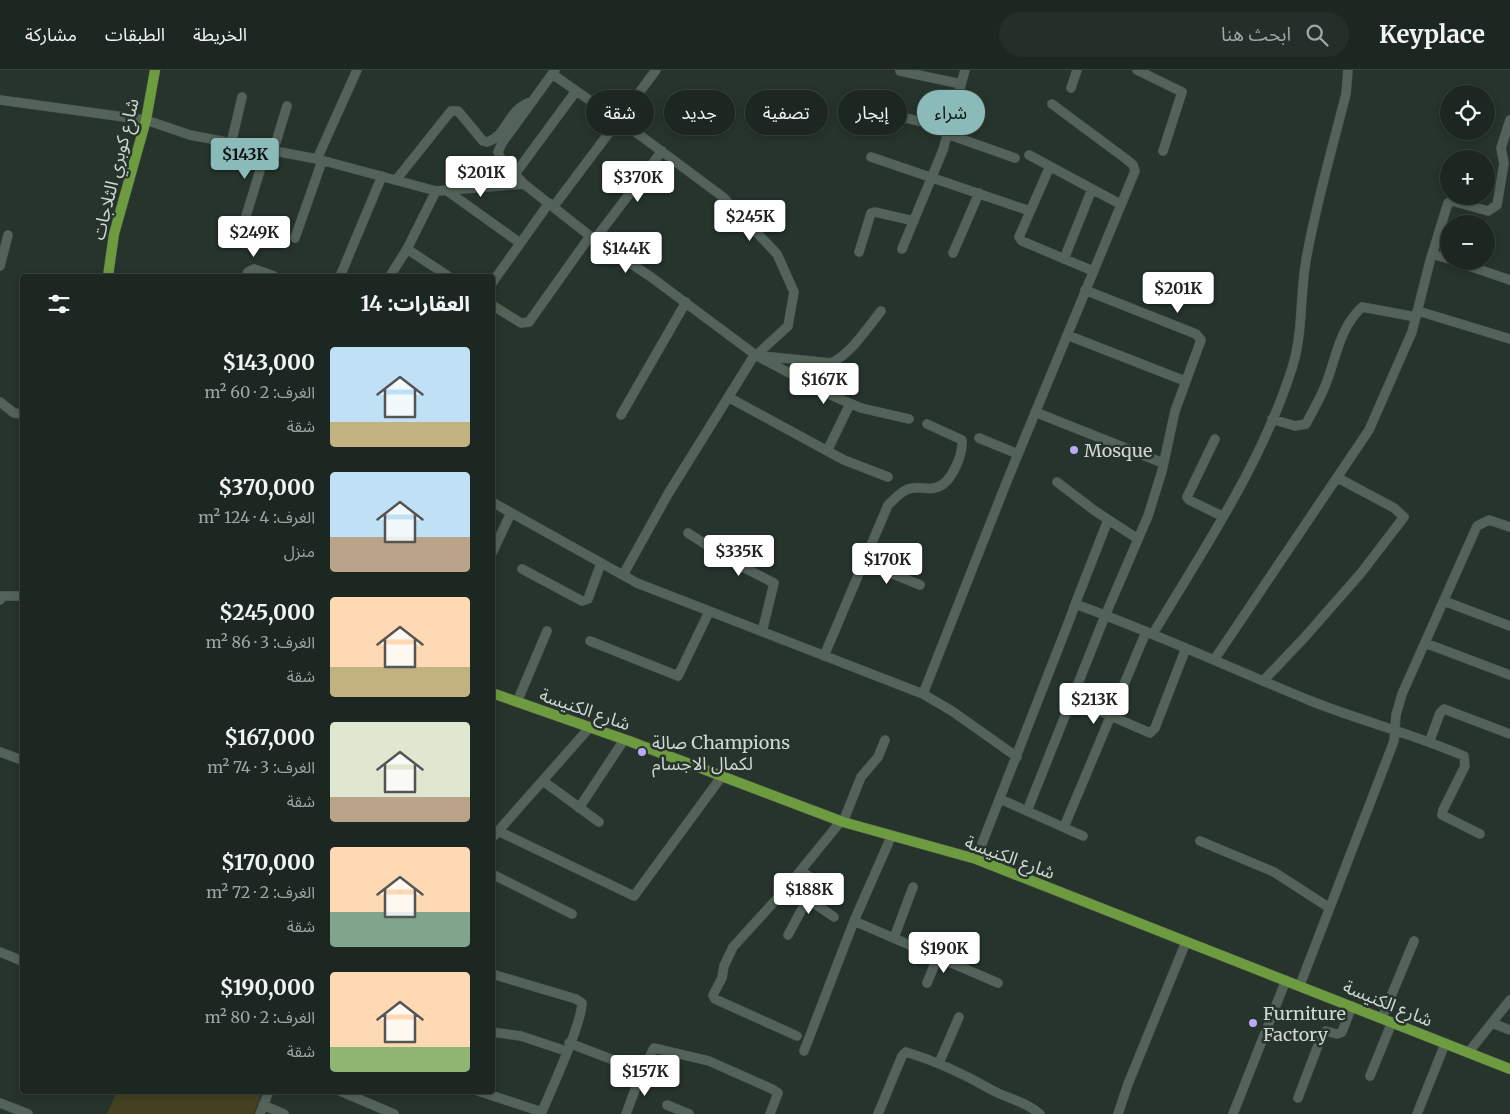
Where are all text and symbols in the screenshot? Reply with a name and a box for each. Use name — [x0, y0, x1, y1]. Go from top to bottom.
search box — [999, 12, 1349, 57]
text: Keyplace — [1379, 19, 1485, 50]
icon: search — [1303, 21, 1331, 49]
text: ابحث هنا — [1221, 22, 1291, 46]
text: مشاركة — [25, 23, 77, 46]
text: الطبقات — [105, 23, 165, 46]
text: الخريطة — [193, 23, 247, 46]
map controls — [1440, 85, 1495, 270]
button: locate — [1440, 85, 1495, 140]
chip: شقة — [586, 90, 654, 135]
chip: جديد — [664, 90, 735, 135]
chip: تصفية — [745, 90, 828, 135]
chip: إيجار — [838, 90, 907, 135]
chip: شراء — [917, 90, 985, 135]
street label: شارع كوبري الثلاجات — [86, 96, 147, 243]
pin: $143K — [210, 138, 280, 180]
text: $143K — [222, 144, 268, 164]
button: + — [1440, 150, 1495, 205]
pin: $201K — [446, 156, 516, 198]
pin: $370K — [603, 160, 673, 203]
text: $201K — [457, 162, 505, 182]
text: $370K — [613, 167, 663, 187]
pin: $245K — [715, 200, 785, 242]
text: $245K — [725, 206, 775, 226]
button: − — [1440, 215, 1495, 270]
pin: $249K — [219, 216, 289, 258]
text: $249K — [229, 222, 279, 242]
pin: $144K — [591, 232, 661, 274]
text: $144K — [602, 238, 650, 258]
pin: $201K — [1143, 272, 1213, 314]
text: $201K — [1154, 278, 1202, 298]
icon: filters — [45, 290, 73, 318]
text: العقارات: 14 — [360, 290, 470, 317]
text: $143,000 — [222, 349, 315, 376]
pin: $167K — [789, 362, 859, 405]
icon: home — [370, 367, 430, 427]
text: $167K — [801, 369, 847, 389]
text: الغرف: 2 · 60 m² — [205, 382, 315, 402]
text: شقة — [287, 416, 315, 436]
place label: Mosque — [1084, 439, 1152, 462]
marker: Mosque — [1068, 444, 1080, 456]
text: $370,000 — [218, 474, 315, 501]
icon: home — [370, 492, 430, 552]
text: الغرف: 4 · 124 m² — [198, 507, 315, 527]
pin: $335K — [704, 534, 774, 577]
text: منزل — [284, 541, 315, 561]
text: $335K — [715, 541, 763, 561]
pin: $170K — [852, 542, 922, 585]
text: $170K — [863, 549, 911, 569]
text: $245,000 — [219, 599, 315, 626]
icon: home — [370, 617, 430, 677]
text: الغرف: 3 · 86 m² — [206, 632, 315, 652]
text: شقة — [287, 666, 315, 686]
pin: $213K — [1059, 682, 1129, 725]
street label: شارع الكنيسة — [536, 683, 633, 738]
text: $213K — [1071, 689, 1117, 709]
text: $167,000 — [224, 724, 315, 751]
place label: صالة Champions لكمال الاجسام — [652, 731, 790, 778]
icon: home — [370, 742, 430, 802]
marker: صالة Champions لكمال الاجسام — [636, 746, 648, 758]
text: الغرف: 3 · 74 m² — [207, 757, 315, 777]
text: شقة — [287, 791, 315, 811]
street label: شارع الكنيسة — [961, 830, 1058, 887]
text: $170,000 — [221, 849, 315, 876]
icon: home — [370, 867, 430, 927]
pin: $188K — [774, 872, 844, 915]
text: $188K — [785, 879, 833, 899]
text: الغرف: 2 · 72 m² — [206, 882, 315, 902]
text: شقة — [287, 916, 315, 936]
pin: $190K — [909, 932, 979, 974]
text: $190K — [920, 938, 968, 958]
text: $190,000 — [220, 974, 315, 1001]
street label: شارع الكنيسة — [1339, 975, 1436, 1034]
icon: home — [370, 992, 430, 1052]
place label: Furniture Factory — [1263, 1002, 1346, 1046]
text: الغرف: 2 · 80 m² — [205, 1007, 315, 1027]
marker: Furniture Factory — [1247, 1017, 1259, 1029]
text: شقة — [287, 1041, 315, 1061]
pin: $157K — [610, 1054, 680, 1097]
text: $157K — [621, 1061, 669, 1081]

